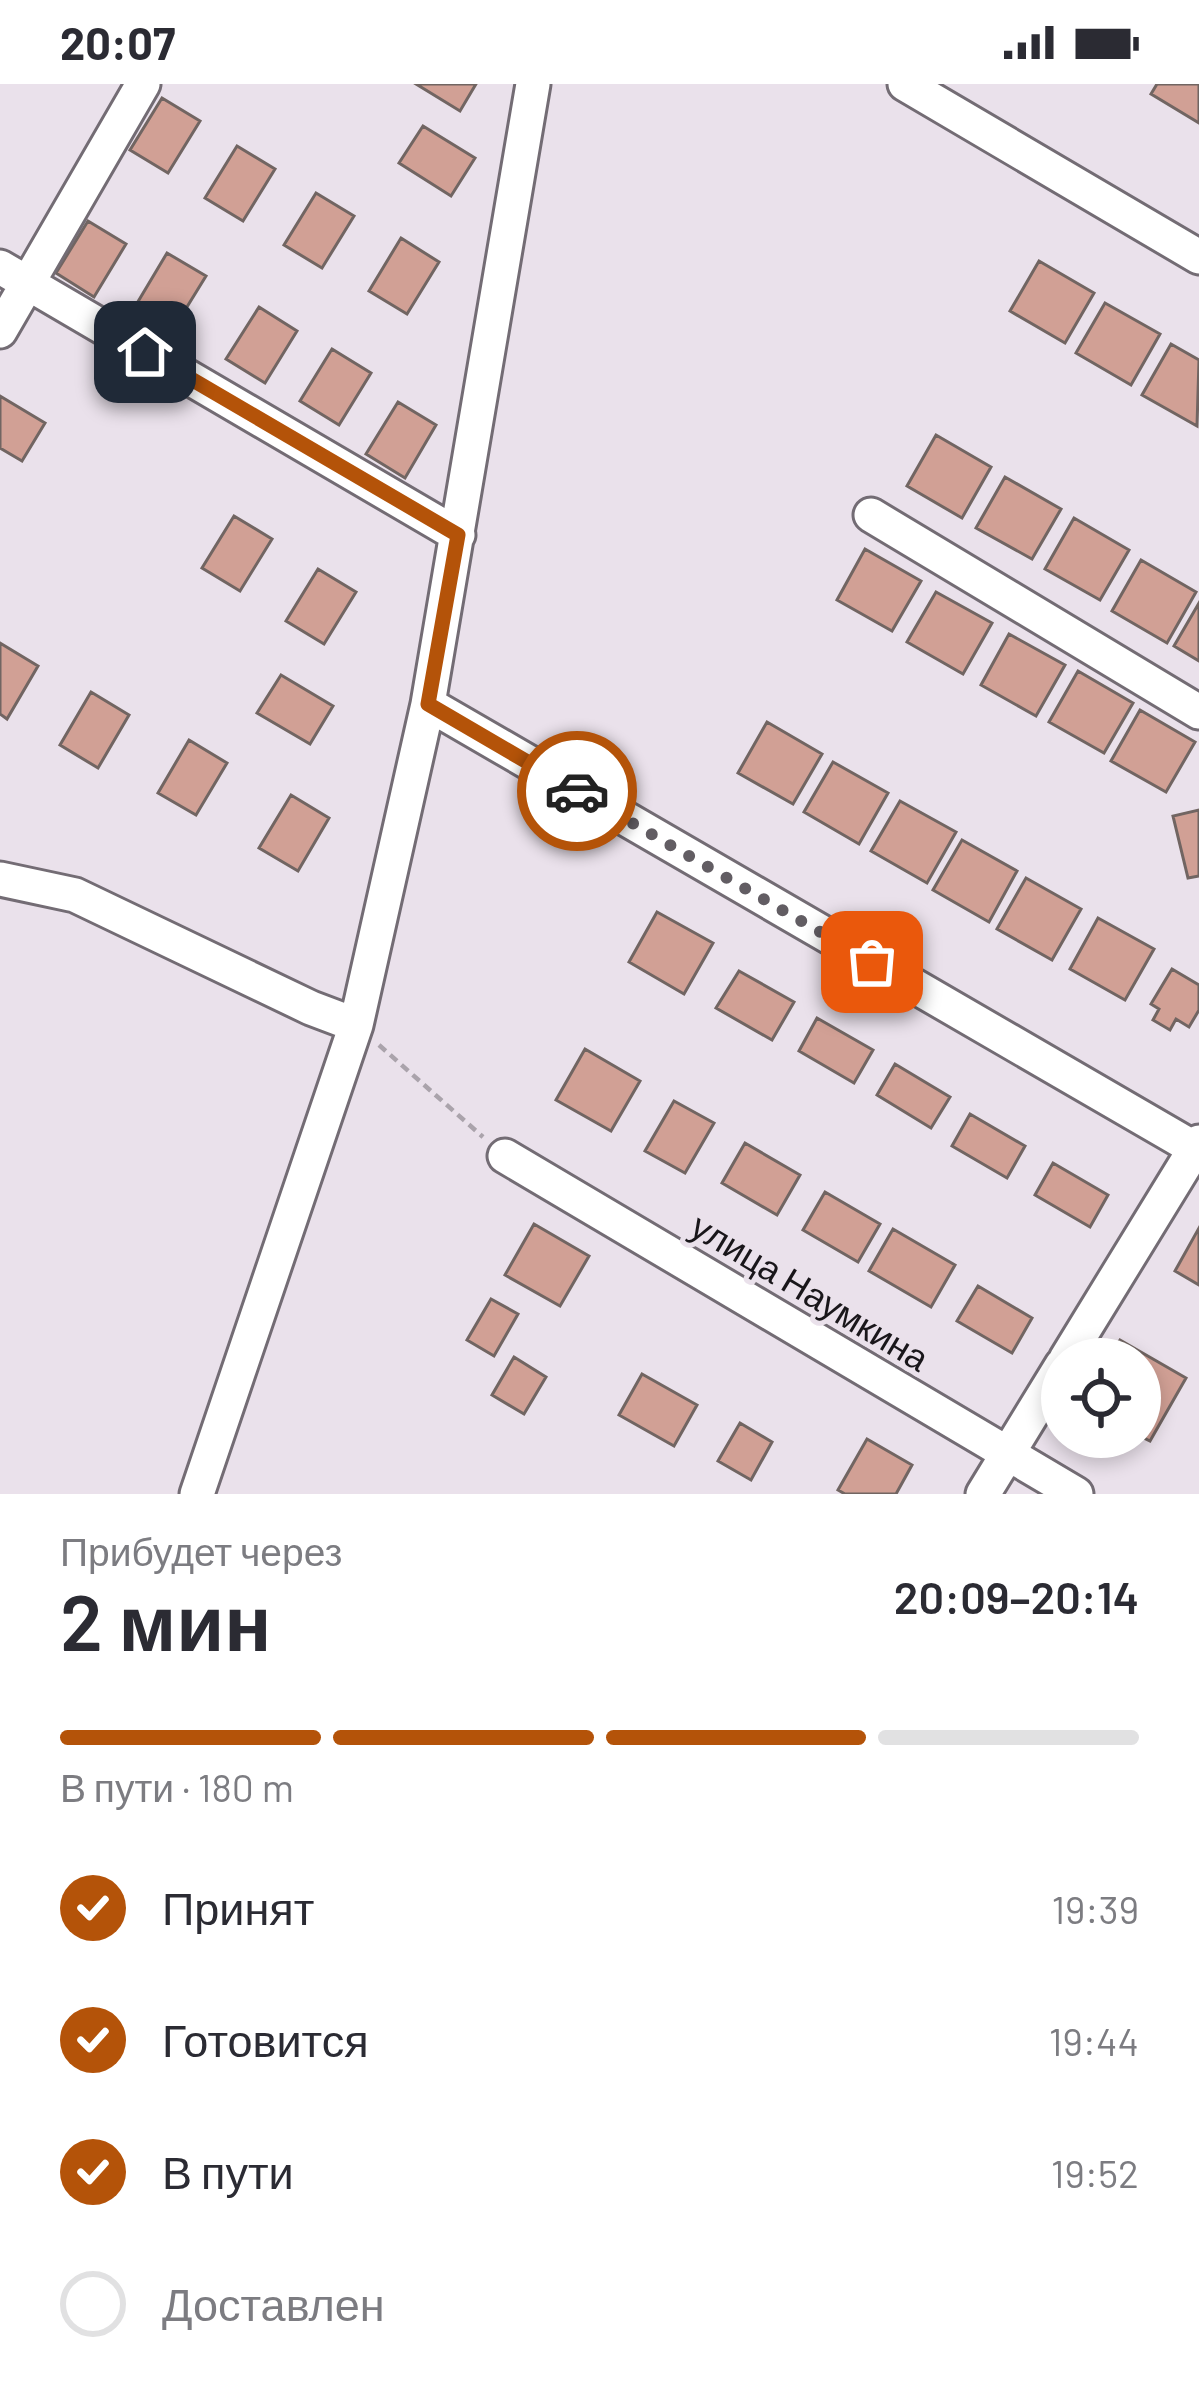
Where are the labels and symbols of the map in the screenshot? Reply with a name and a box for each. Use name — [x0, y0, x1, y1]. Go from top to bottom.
pin — [94, 301, 196, 403]
courier — [517, 731, 637, 851]
pin — [821, 911, 923, 1013]
street label: улица Наумкина — [684, 1203, 938, 1380]

